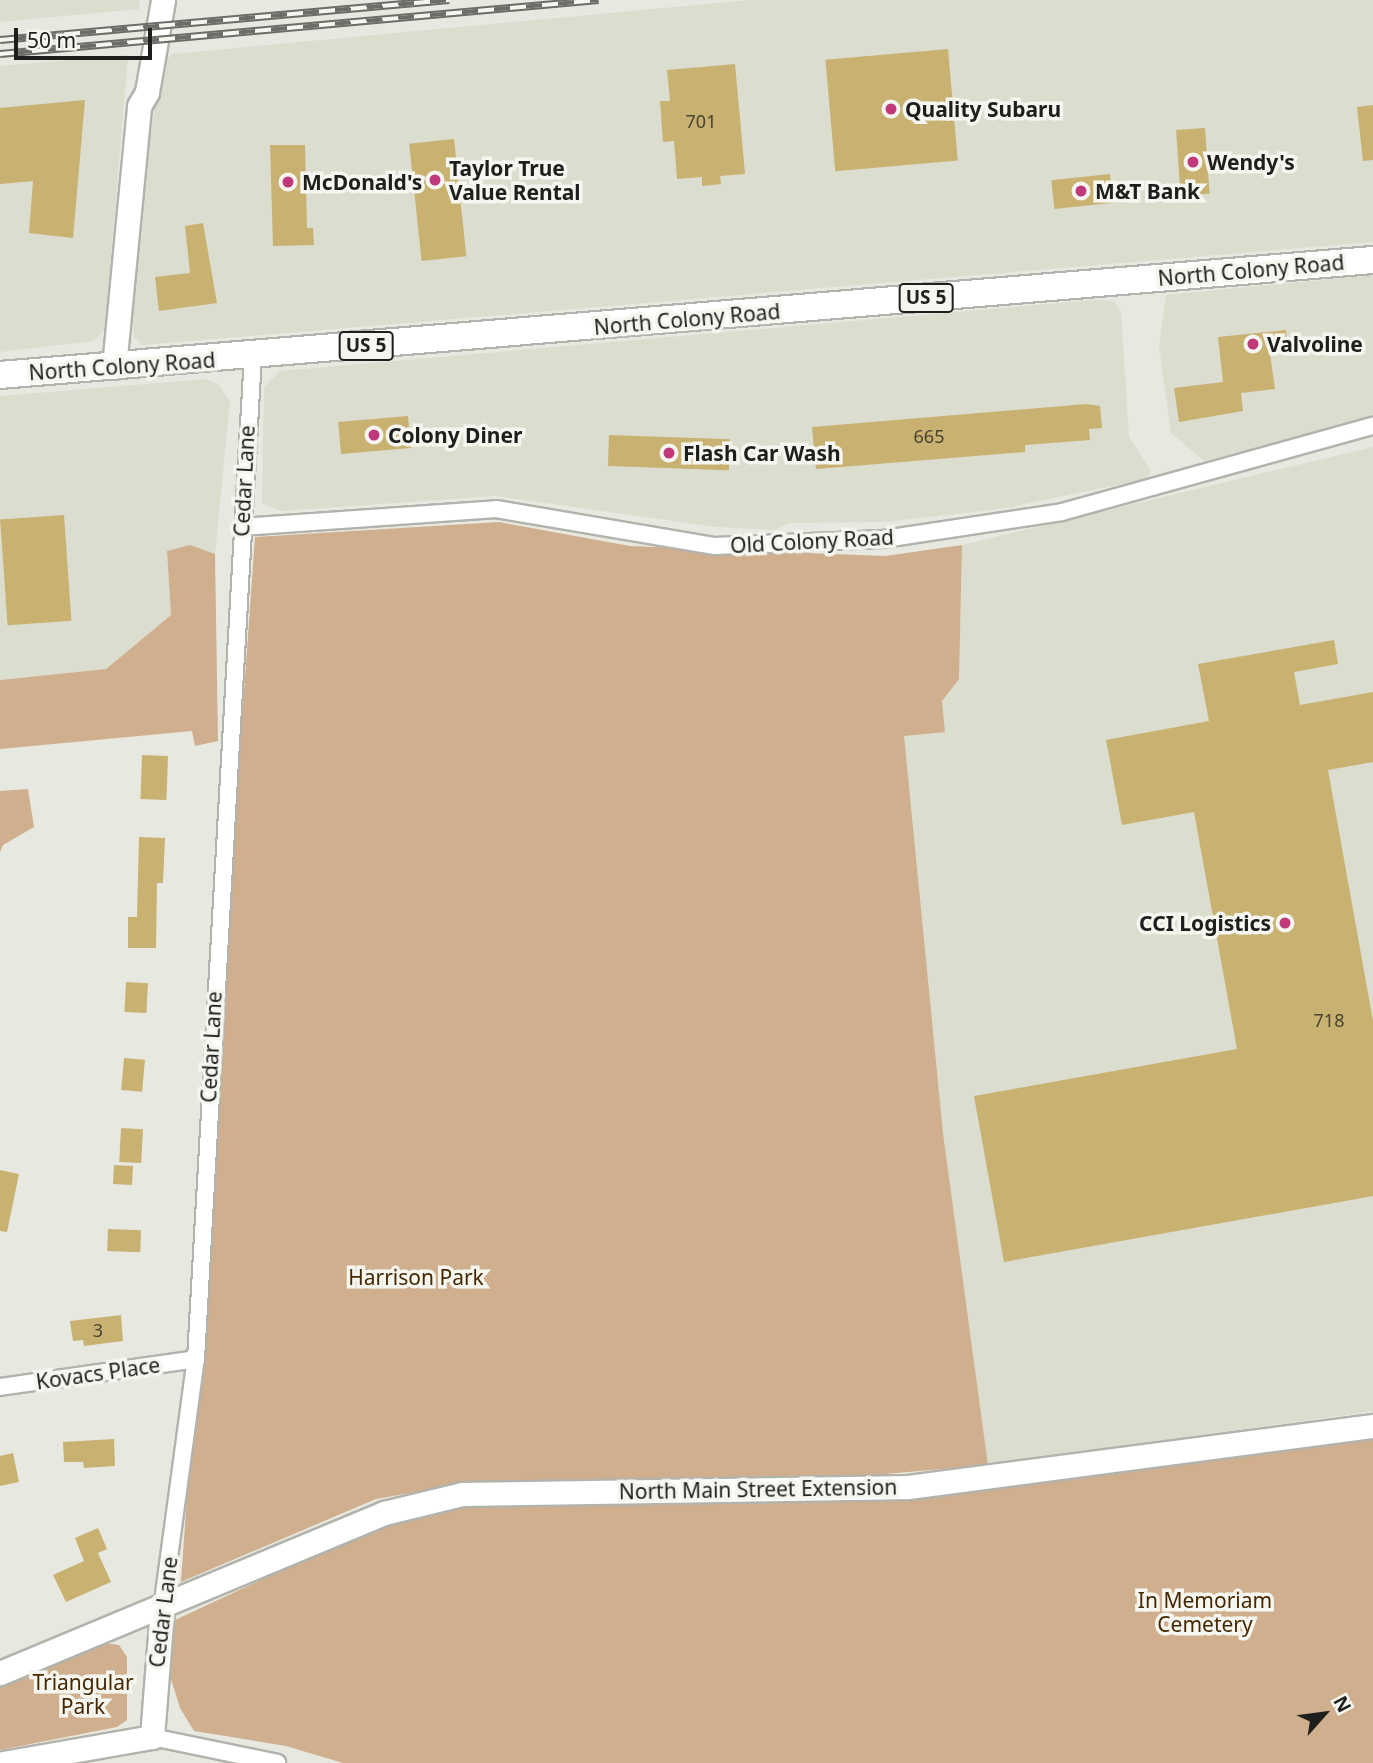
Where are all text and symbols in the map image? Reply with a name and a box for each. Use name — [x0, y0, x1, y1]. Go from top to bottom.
scale bar — [18, 14, 156, 58]
text: 50 m — [27, 26, 76, 54]
place label: Quality Subaru — [905, 96, 1061, 122]
marker: Quality Subaru — [883, 101, 899, 117]
house number: 701 — [686, 110, 716, 132]
place label: Wendy's — [1207, 149, 1295, 175]
marker: Wendy's — [1185, 154, 1201, 170]
place label: Taylor True Value Rental — [449, 155, 581, 205]
place label: McDonald's — [302, 169, 422, 195]
marker: Taylor True Value Rental — [427, 172, 443, 188]
marker: McDonald's — [280, 174, 296, 190]
place label: M&T Bank — [1095, 178, 1200, 204]
marker: M&T Bank — [1073, 183, 1089, 199]
street label: North Colony Road — [1157, 249, 1345, 291]
road number: US 5 — [898, 282, 954, 314]
street label: North Colony Road — [593, 298, 781, 340]
road number: US 5 — [338, 330, 394, 362]
place label: Valvoline — [1267, 331, 1363, 357]
marker: Valvoline — [1245, 336, 1261, 352]
street label: North Colony Road — [28, 347, 216, 385]
place label: Colony Diner — [388, 422, 522, 448]
street label: Cedar Lane — [228, 425, 260, 537]
house number: 665 — [914, 425, 944, 447]
marker: Colony Diner — [366, 427, 382, 443]
place label: Flash Car Wash — [683, 440, 841, 466]
marker: Flash Car Wash — [661, 445, 677, 461]
street label: Old Colony Road — [730, 524, 894, 558]
place label: CCI Logistics — [1139, 910, 1271, 936]
marker: CCI Logistics — [1277, 915, 1293, 931]
street label: Cedar Lane — [195, 991, 227, 1103]
house number: 718 — [1314, 1009, 1344, 1031]
park label: Harrison Park — [348, 1264, 484, 1290]
house number: 3 — [93, 1319, 103, 1341]
street label: Kovacs Place — [34, 1352, 162, 1394]
street label: North Main Street Extension — [619, 1474, 897, 1504]
street label: Cedar Lane — [144, 1555, 182, 1669]
park label: In Memoriam Cemetery — [1138, 1587, 1272, 1637]
park label: Triangular Park — [32, 1669, 134, 1719]
north arrow — [1289, 1679, 1359, 1749]
text: N — [1327, 1691, 1358, 1717]

